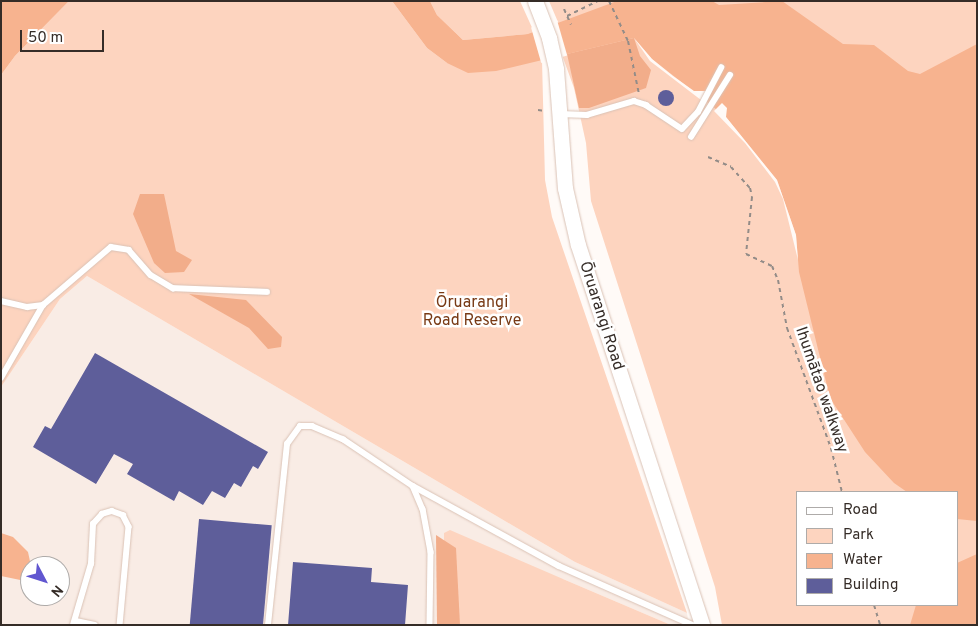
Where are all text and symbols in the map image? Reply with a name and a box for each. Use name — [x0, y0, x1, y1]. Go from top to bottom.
scale bar — [22, 20, 106, 52]
text: 50 m — [28, 29, 63, 48]
street label: Ōruarangi Road — [574, 259, 628, 373]
park label: Ōruarangi Road Reserve — [423, 293, 521, 331]
street label: Ihumātao walkway — [790, 324, 852, 456]
legend — [796, 491, 958, 606]
text: Road — [843, 501, 878, 520]
text: Park — [843, 526, 874, 545]
text: Water — [843, 551, 882, 570]
north arrow — [20, 556, 70, 606]
text: Building — [843, 576, 898, 595]
text: N — [46, 581, 66, 600]

